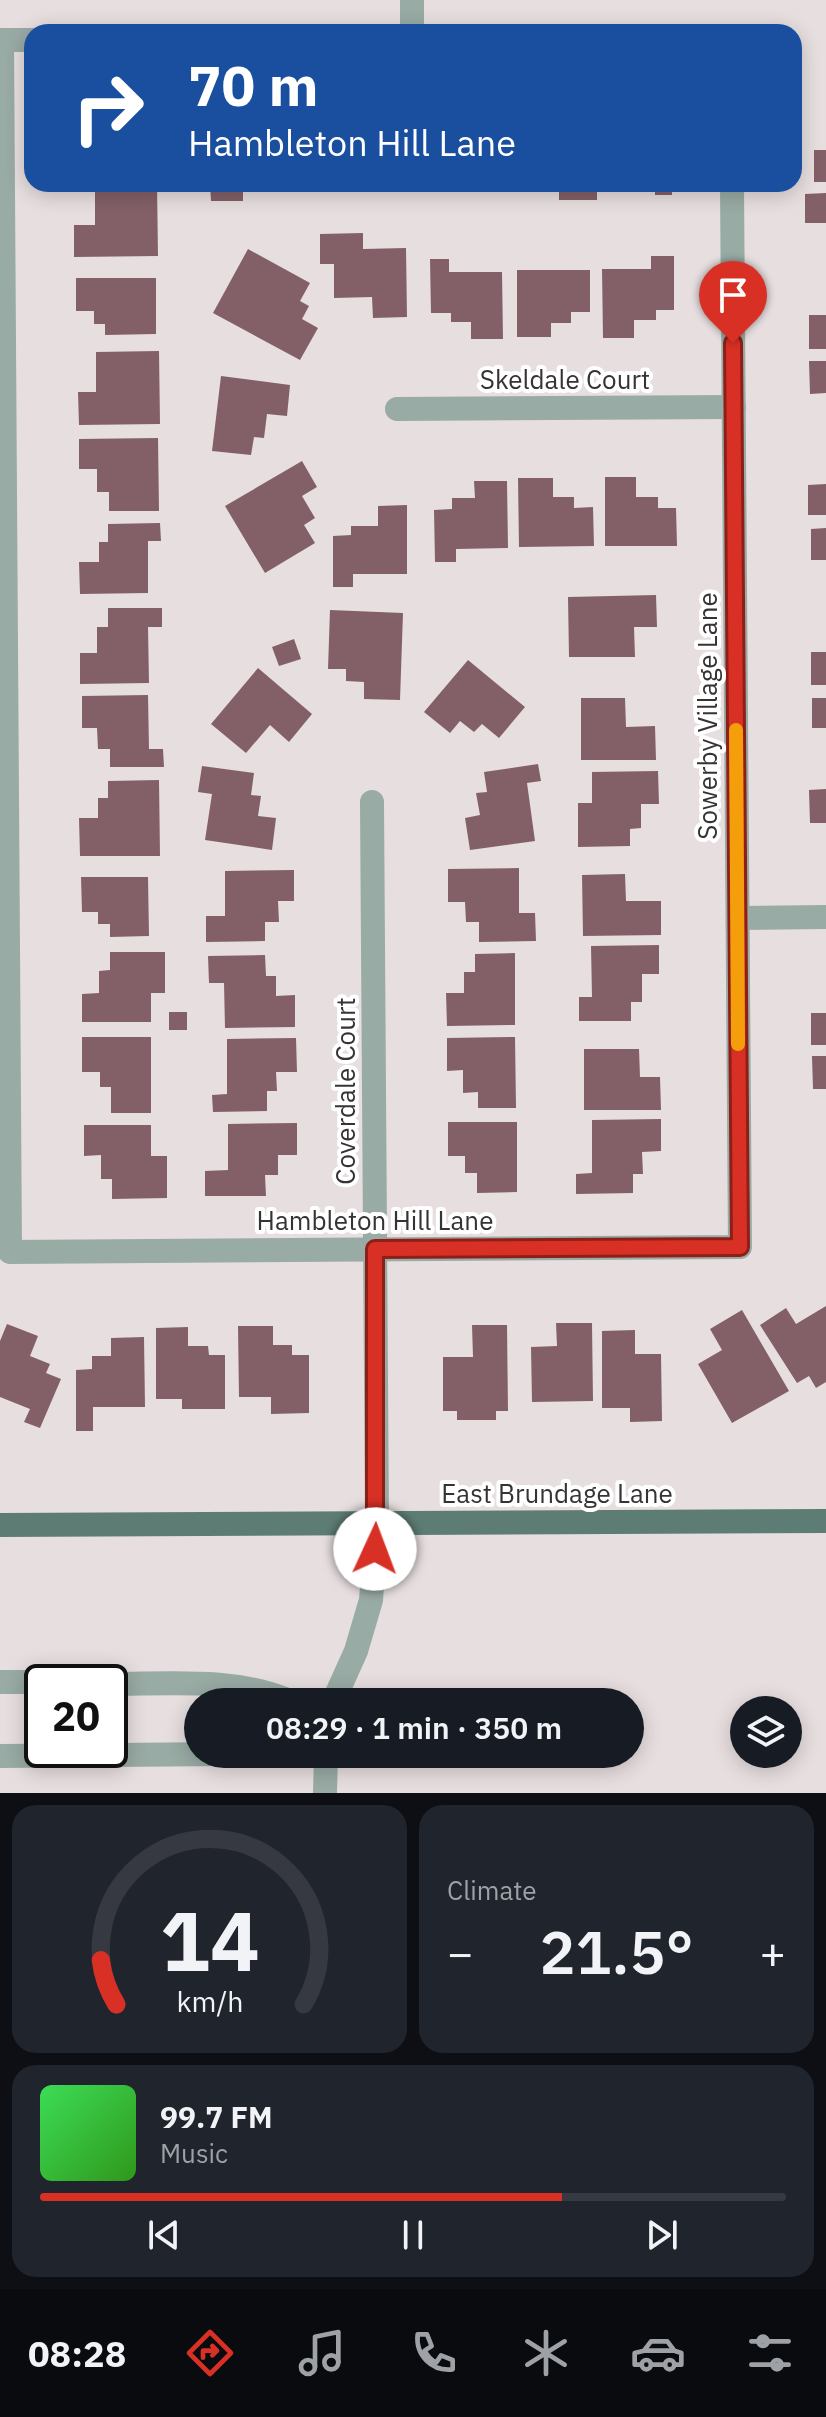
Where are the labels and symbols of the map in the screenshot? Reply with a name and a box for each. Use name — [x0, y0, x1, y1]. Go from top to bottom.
pin — [699, 261, 767, 343]
street label: Skeldale Court — [480, 362, 650, 396]
street label: Sowerby Village Lane — [690, 592, 724, 840]
street label: Coverdale Court — [328, 997, 362, 1185]
street label: Hambleton Hill Lane — [257, 1203, 493, 1237]
street label: East Brundage Lane — [441, 1476, 673, 1510]
position arrow — [333, 1507, 417, 1591]
speed limit sign: 20 — [24, 1664, 128, 1768]

